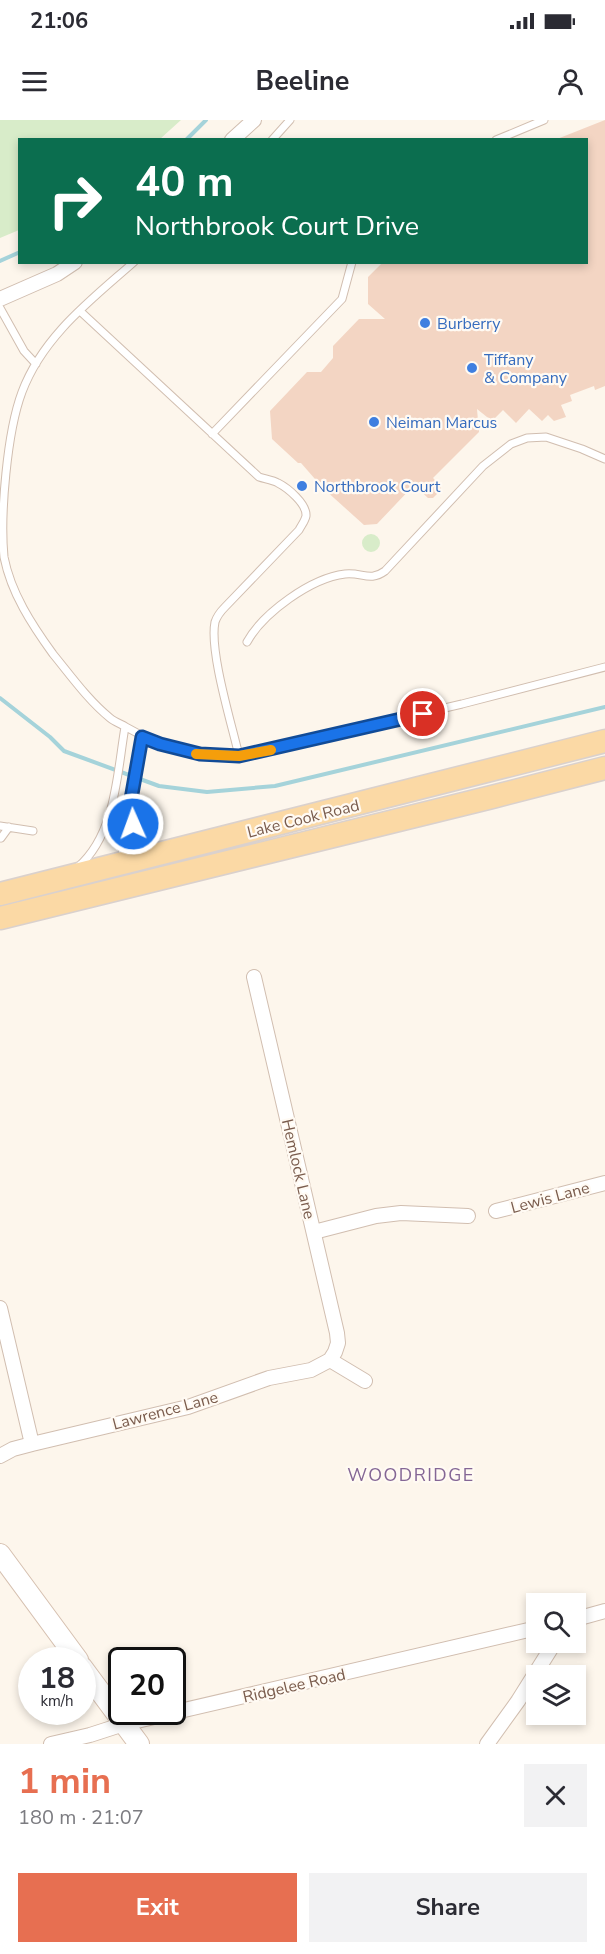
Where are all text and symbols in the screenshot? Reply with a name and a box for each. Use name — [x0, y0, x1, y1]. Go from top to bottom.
text: 21:06 — [30, 6, 88, 36]
text: Beeline — [256, 63, 349, 100]
icon: menu — [18, 65, 51, 98]
icon: person — [554, 65, 587, 98]
text: 40 m — [135, 154, 234, 211]
icon: right — [36, 162, 114, 240]
text: Northbrook Court Drive — [135, 208, 419, 245]
place label: Burberry — [437, 313, 501, 335]
marker: Burberry — [418, 316, 432, 330]
place label: Tiffany & Company — [484, 349, 568, 389]
marker: Tiffany & Company — [465, 361, 479, 375]
place label: Neiman Marcus — [386, 412, 497, 434]
marker: Neiman Marcus — [367, 415, 381, 429]
place label: Northbrook Court — [314, 476, 441, 498]
marker: Northbrook Court — [295, 479, 309, 493]
pin — [397, 688, 448, 739]
icon: arrive — [406, 697, 439, 730]
position arrow — [101, 792, 165, 856]
street label: Lake Cook Road — [245, 794, 362, 844]
street label: Hemlock Lane — [276, 1117, 320, 1222]
street label: Lewis Lane — [508, 1177, 592, 1219]
street label: Lawrence Lane — [110, 1386, 220, 1436]
district label: WOODRIDGE — [347, 1463, 475, 1487]
map controls — [526, 1593, 586, 1725]
button: search — [526, 1593, 586, 1653]
speed limit sign: 20 — [108, 1647, 186, 1725]
text: 18 — [39, 1658, 75, 1699]
street label: Ridgelee Road — [241, 1663, 348, 1708]
button: layers — [526, 1665, 586, 1725]
text: km/h — [40, 1691, 74, 1711]
text: 1 min — [18, 1757, 111, 1806]
button: close — [524, 1764, 587, 1827]
text: 180 m · 21:07 — [18, 1804, 144, 1831]
button: Exit — [18, 1873, 297, 1942]
button: Share — [309, 1873, 587, 1942]

